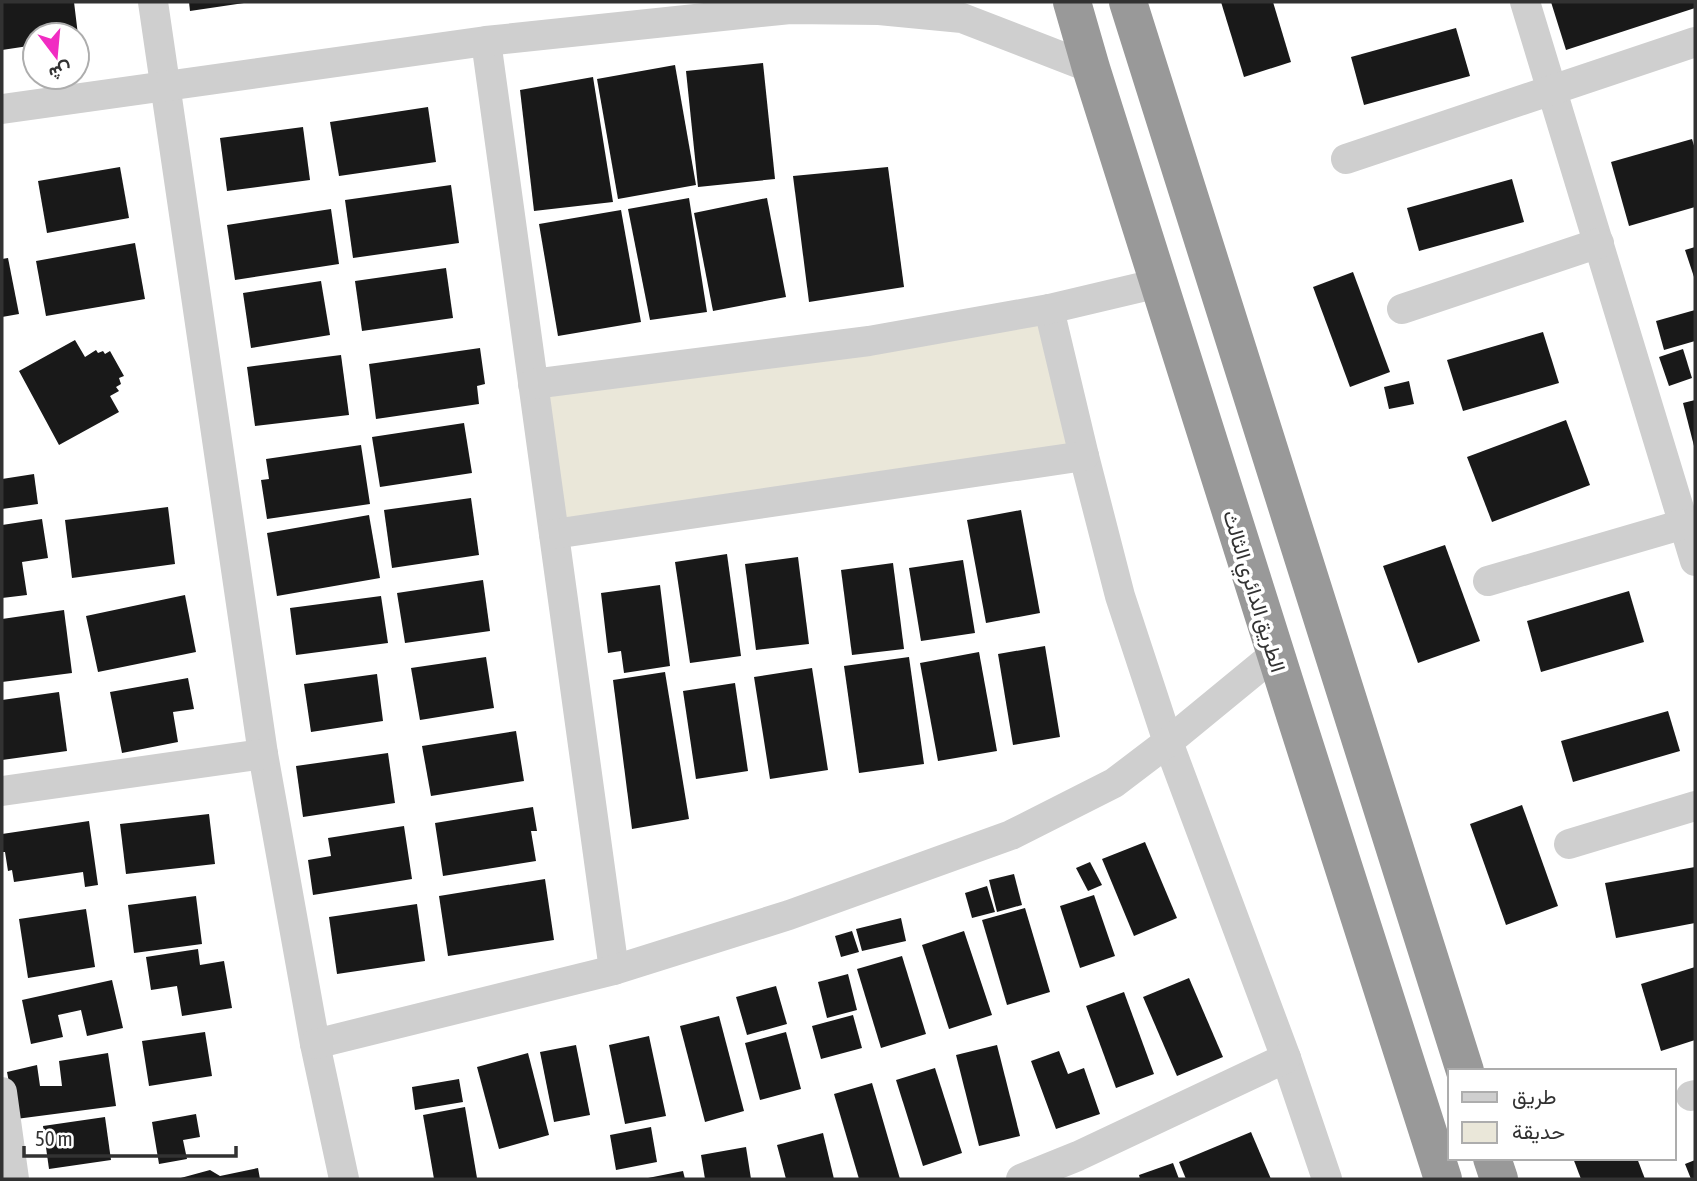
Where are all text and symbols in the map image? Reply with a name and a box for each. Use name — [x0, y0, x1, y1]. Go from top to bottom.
north arrow — [21, 21, 91, 91]
text: ش — [46, 58, 75, 86]
street label: الطريق الدائري الثالث — [1213, 507, 1291, 677]
legend — [1448, 1069, 1676, 1160]
text: طريق — [1512, 1084, 1557, 1110]
scale bar — [24, 1114, 236, 1158]
text: حديقة — [1512, 1119, 1565, 1144]
text: 50 m — [35, 1126, 73, 1150]

